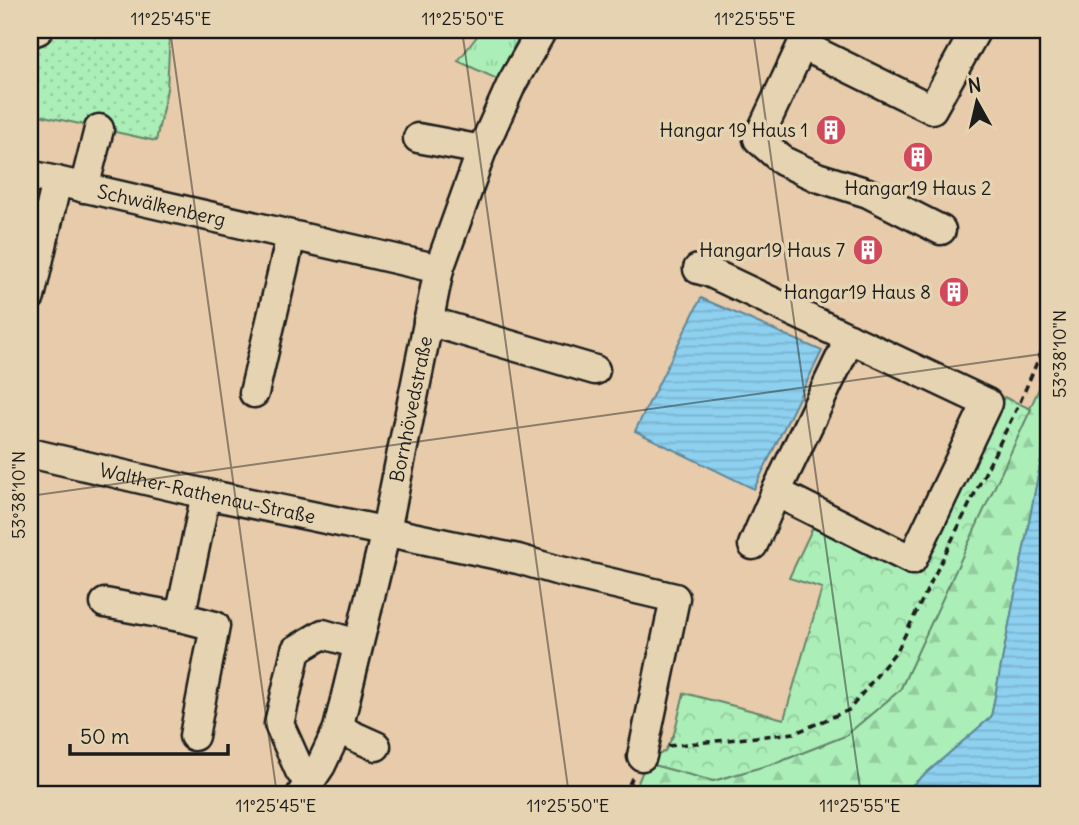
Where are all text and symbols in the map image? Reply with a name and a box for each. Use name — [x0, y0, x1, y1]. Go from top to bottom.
text: 11°25'45"E — [131, 7, 211, 30]
text: 11°25'50"E — [422, 7, 504, 30]
text: 11°25'55"E — [714, 7, 796, 30]
north arrow — [942, 66, 1012, 136]
text: N — [966, 72, 983, 98]
building icon: Hangar 19 Haus 1 — [814, 113, 848, 147]
place label: Hangar 19 Haus 1 — [660, 118, 808, 142]
building icon: Hangar19 Haus 2 — [901, 140, 935, 174]
place label: Hangar19 Haus 2 — [845, 176, 991, 200]
street label: Schwälkenberg — [95, 179, 228, 232]
building icon: Hangar19 Haus 7 — [851, 233, 885, 267]
place label: Hangar19 Haus 7 — [699, 238, 845, 262]
building icon: Hangar19 Haus 8 — [937, 275, 971, 309]
place label: Hangar19 Haus 8 — [784, 280, 931, 304]
text: 53°38'10"N — [1048, 310, 1071, 398]
street label: Bornhövedstraße — [384, 334, 437, 484]
text: 53°38'10"N — [7, 451, 30, 539]
street label: Walther-Rathenau-Straße — [97, 458, 318, 528]
scale bar — [70, 713, 228, 757]
text: 50 m — [80, 723, 129, 750]
text: 11°25'45"E — [236, 794, 316, 817]
text: 11°25'50"E — [527, 794, 609, 817]
text: 11°25'55"E — [819, 794, 901, 817]

